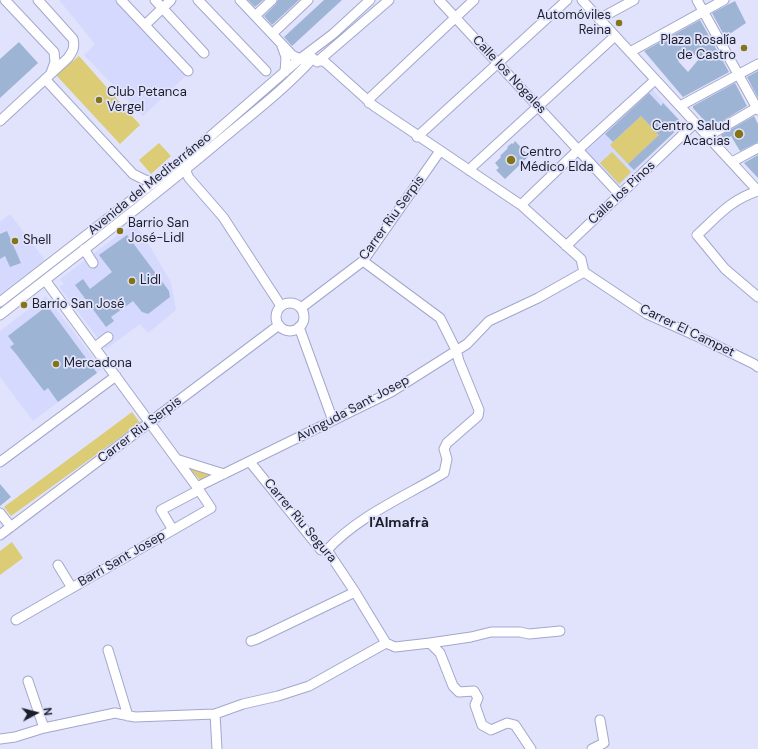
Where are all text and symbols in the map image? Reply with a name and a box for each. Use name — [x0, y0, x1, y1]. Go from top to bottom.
place label: Automóviles Reina — [537, 8, 611, 39]
marker: Automóviles Reina — [614, 18, 624, 28]
street label: Calle los Nogales — [469, 33, 549, 117]
place label: Plaza Rosalía de Castro — [660, 33, 736, 64]
marker: Plaza Rosalía de Castro — [739, 43, 749, 53]
place label: Club Petanca Vergel — [107, 85, 187, 116]
marker: Club Petanca Vergel — [94, 95, 104, 105]
place label: Centro Salud Acacias — [652, 119, 730, 150]
marker: Centro Salud Acacias — [733, 128, 745, 140]
street label: Avenida del Mediterráneo — [85, 129, 215, 239]
place label: Centro Médico Elda — [520, 145, 594, 176]
marker: Centro Médico Elda — [505, 154, 517, 166]
street label: Calle los Pinos — [585, 158, 659, 228]
street label: Carrer Riu Serpis — [356, 173, 428, 263]
place label: Barrio San José-Lidl — [128, 216, 189, 247]
marker: Barrio San José-Lidl — [115, 226, 125, 236]
place label: Shell — [23, 233, 51, 249]
marker: Shell — [10, 236, 20, 246]
place label: Lidl — [140, 273, 161, 289]
marker: Lidl — [127, 276, 137, 286]
place label: Barrio San José — [32, 297, 124, 313]
marker: Barrio San José — [19, 300, 29, 310]
street label: Carrer El Campet — [637, 301, 737, 361]
place label: Mercadona — [64, 356, 132, 372]
marker: Mercadona — [51, 359, 61, 369]
street label: Avinguda Sant Josep — [294, 373, 412, 445]
street label: Carrer Riu Serpis — [95, 393, 185, 467]
street label: Carrer Riu Segura — [260, 476, 340, 566]
district label: l'Almafrà — [369, 515, 429, 531]
street label: Barri Sant Josep — [76, 528, 168, 590]
north arrow — [16, 693, 56, 733]
text: N — [40, 707, 55, 716]

